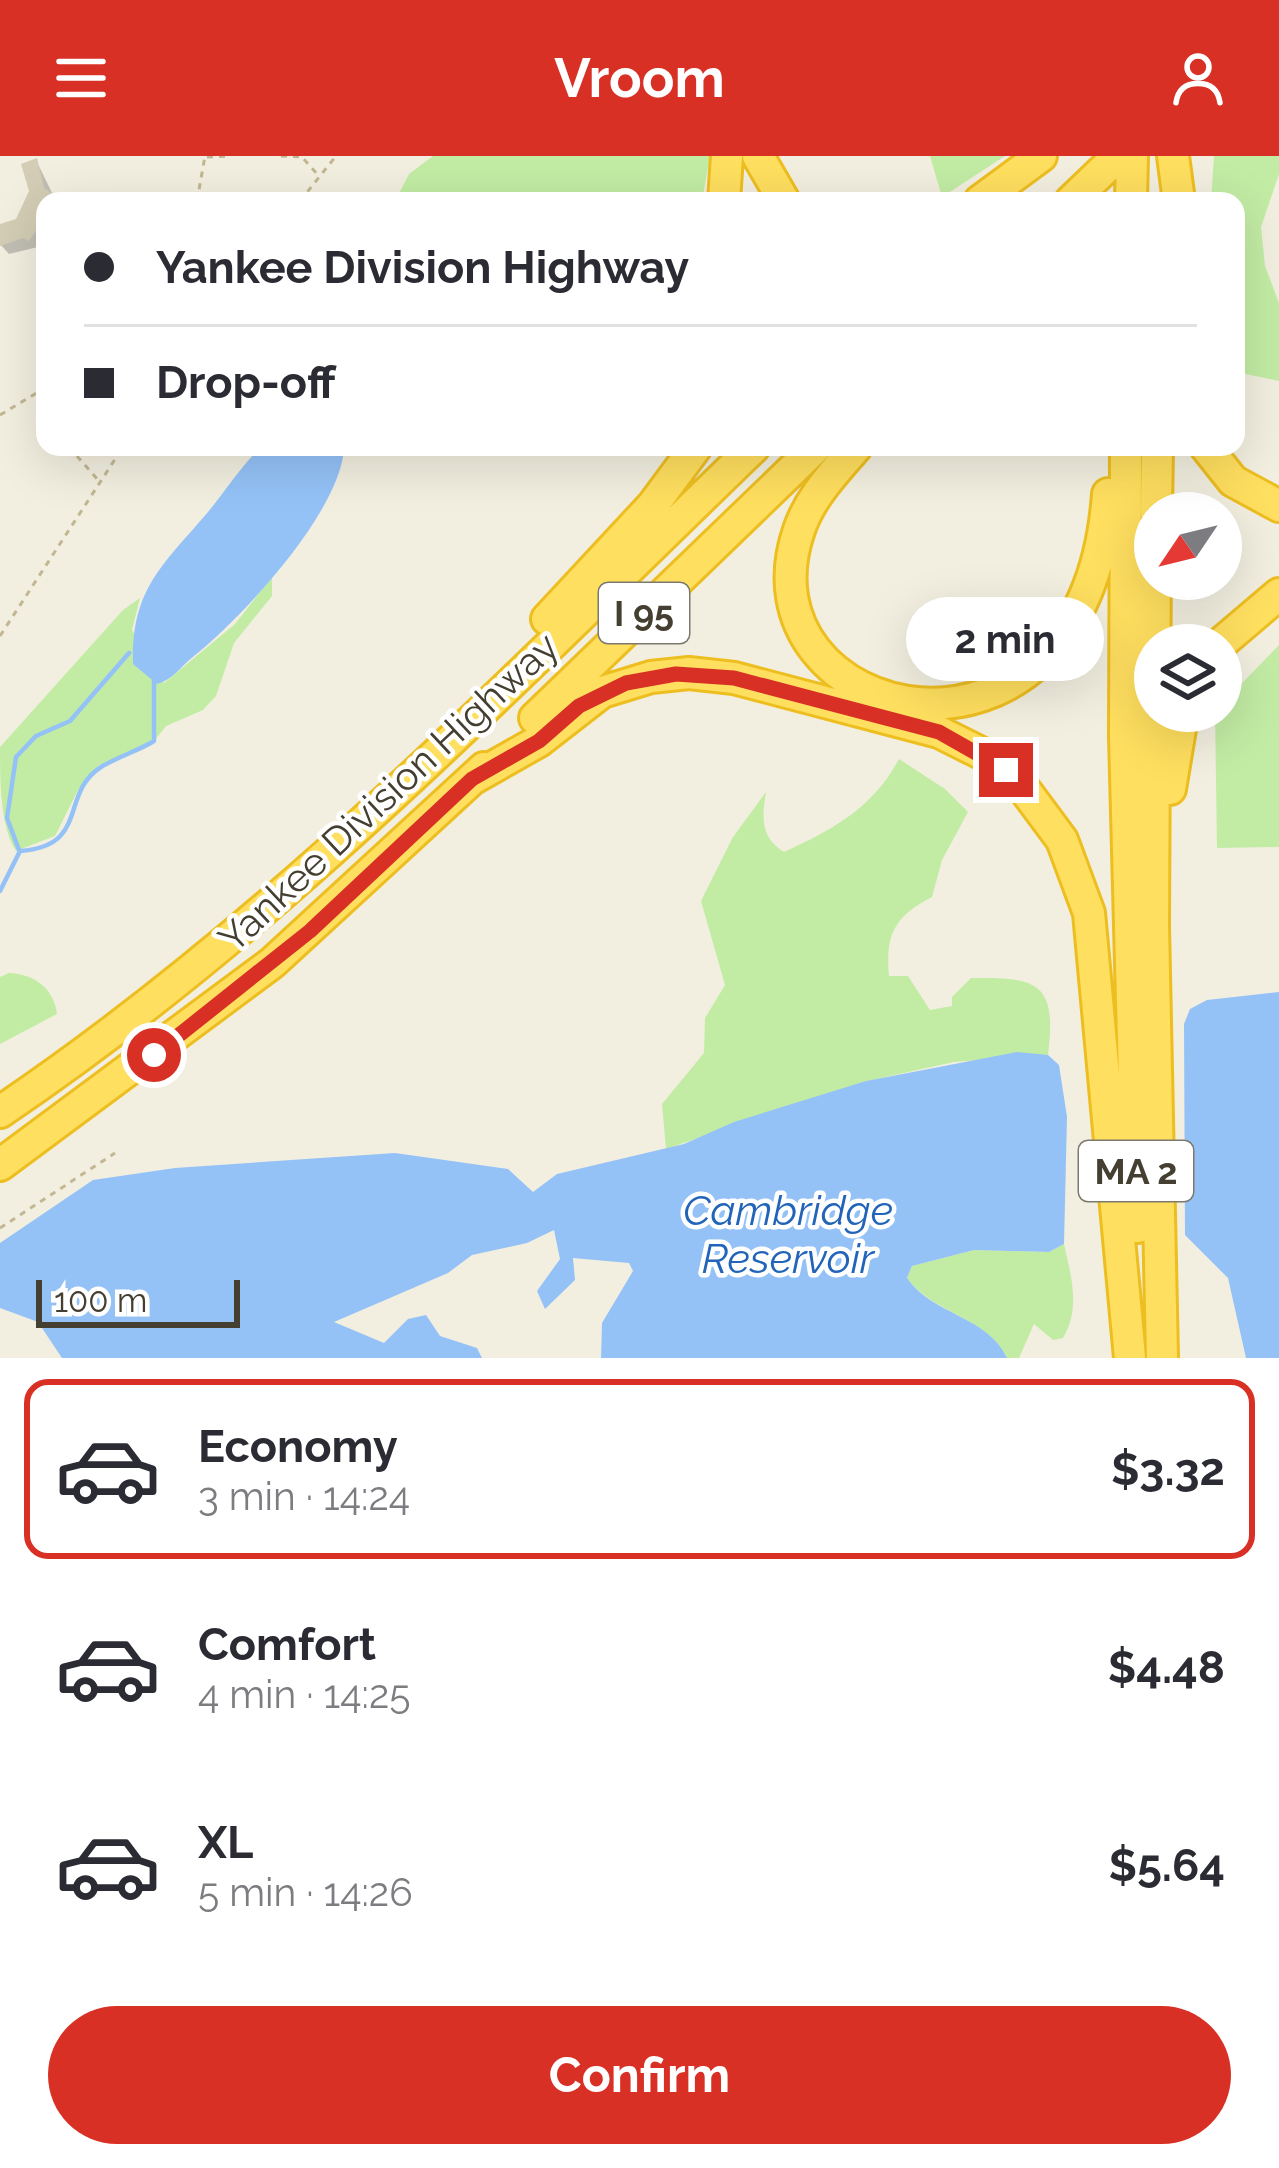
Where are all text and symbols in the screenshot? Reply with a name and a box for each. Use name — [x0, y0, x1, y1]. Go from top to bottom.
icon: menu — [48, 45, 114, 111]
icon: person — [1165, 45, 1231, 111]
text: Vroom — [554, 46, 725, 110]
text: Yankee Division Highway — [156, 241, 689, 294]
text: Drop-off — [156, 356, 336, 409]
north arrow — [1134, 492, 1242, 600]
map controls — [1134, 492, 1242, 732]
road number: I 95 — [599, 583, 689, 643]
callout: 2 min — [907, 596, 1105, 680]
text: 2 min — [954, 616, 1056, 662]
street label: Yankee Division Highway — [209, 623, 567, 961]
button: layers — [1134, 624, 1242, 732]
route end — [979, 743, 1033, 797]
route start — [127, 1028, 181, 1082]
road number: MA 2 — [1079, 1141, 1193, 1201]
water label: Cambridge Reservoir — [683, 1186, 893, 1283]
scale bar — [36, 1274, 240, 1327]
text: 100 m — [54, 1281, 147, 1320]
icon: car — [54, 1415, 162, 1523]
text: Economy — [198, 1420, 398, 1473]
text: $3.32 — [1111, 1443, 1225, 1496]
text: 3 min · 14:24 — [198, 1473, 410, 1519]
icon: car — [54, 1613, 162, 1721]
text: Comfort — [198, 1618, 376, 1671]
text: $4.48 — [1108, 1641, 1225, 1694]
text: 4 min · 14:25 — [198, 1671, 410, 1717]
icon: car — [54, 1811, 162, 1919]
text: XL — [198, 1816, 253, 1869]
text: $5.64 — [1108, 1839, 1225, 1892]
text: 5 min · 14:26 — [198, 1869, 413, 1915]
button: Confirm — [48, 2006, 1231, 2144]

